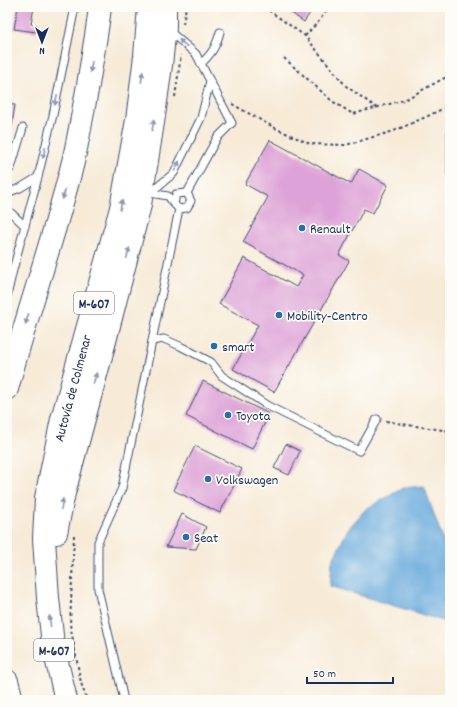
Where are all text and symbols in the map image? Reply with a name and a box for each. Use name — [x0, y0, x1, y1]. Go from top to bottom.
north arrow — [22, 22, 62, 62]
one-way arrow — [178, 38, 188, 47]
text: N — [39, 42, 45, 58]
one-way arrow — [88, 61, 94, 73]
one-way arrow — [139, 71, 146, 83]
one-way arrow — [53, 94, 59, 106]
one-way arrow — [150, 119, 156, 131]
one-way arrow — [40, 146, 46, 159]
one-way arrow — [174, 161, 181, 172]
one-way arrow — [61, 189, 67, 201]
one-way arrow — [119, 199, 125, 211]
place label: Renault — [310, 220, 351, 240]
marker: Renault — [297, 223, 307, 233]
one-way arrow — [125, 246, 131, 259]
road number: M-607 — [74, 292, 114, 314]
place label: Mobility-Centro — [287, 307, 368, 327]
marker: Mobility-Centro — [274, 310, 284, 320]
one-way arrow — [24, 313, 30, 325]
street label: Autovía de Colmenar — [50, 332, 98, 444]
place label: smart — [222, 338, 254, 358]
marker: smart — [209, 341, 219, 351]
one-way arrow — [92, 372, 98, 384]
place label: Toyota — [236, 407, 271, 427]
marker: Toyota — [223, 410, 233, 420]
place label: Volkswagen — [216, 471, 278, 491]
marker: Volkswagen — [203, 474, 213, 484]
one-way arrow — [59, 498, 65, 510]
place label: Seat — [194, 529, 218, 549]
marker: Seat — [181, 532, 191, 542]
one-way arrow — [47, 615, 53, 627]
road number: M-607 — [34, 639, 74, 661]
scale bar — [307, 659, 393, 685]
text: 50 m — [313, 666, 336, 683]

